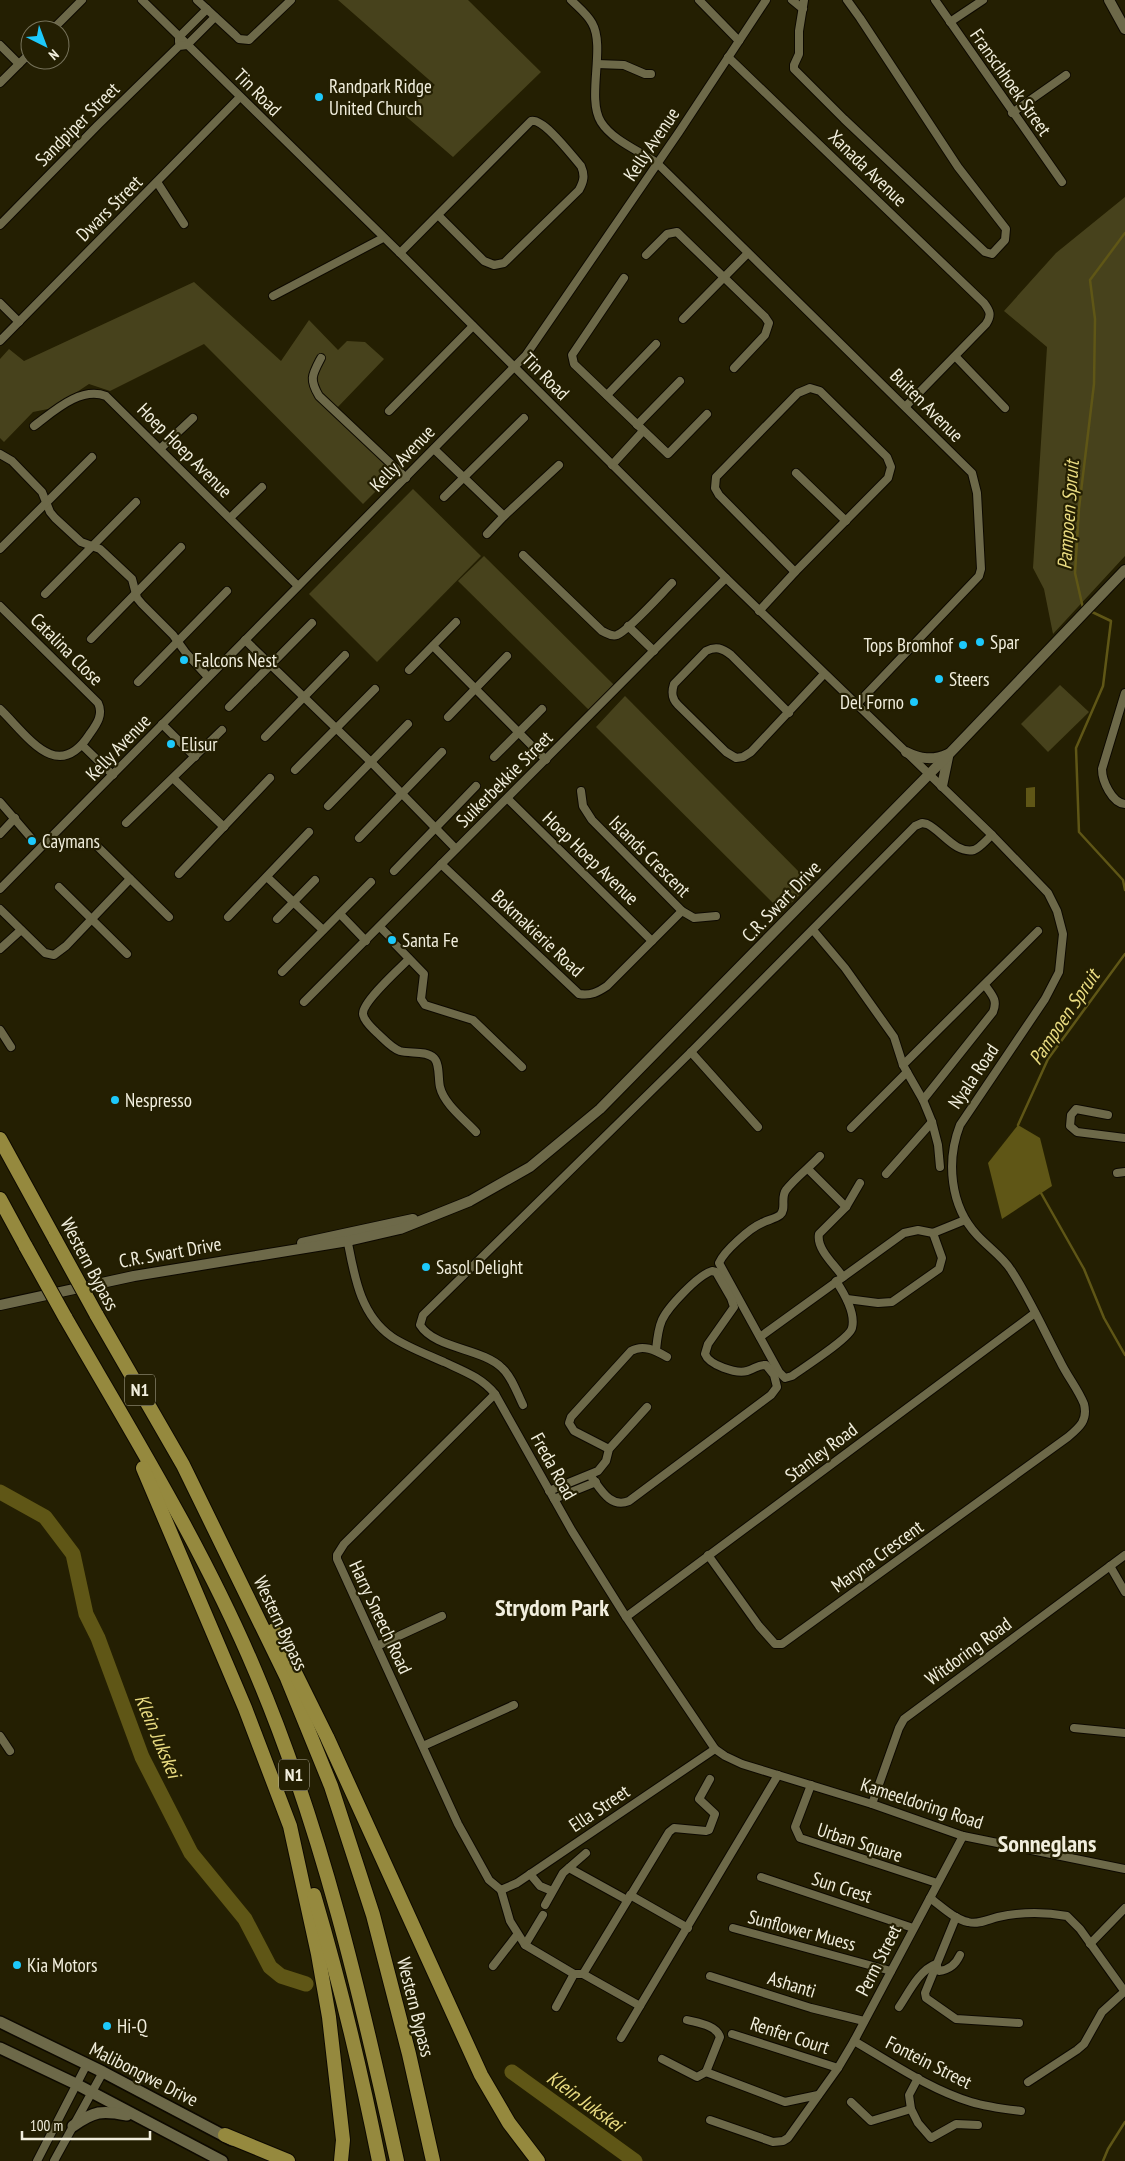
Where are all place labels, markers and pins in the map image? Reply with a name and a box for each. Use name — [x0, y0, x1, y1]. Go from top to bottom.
place label: Randpark Ridge United Church — [329, 74, 432, 120]
marker: Randpark Ridge United Church — [313, 91, 325, 103]
place label: Spar — [990, 630, 1020, 654]
place label: Tops Bromhof — [864, 633, 954, 657]
marker: Spar — [974, 636, 986, 648]
marker: Tops Bromhof — [957, 639, 969, 651]
place label: Falcons Nest — [194, 648, 278, 672]
marker: Falcons Nest — [178, 654, 190, 666]
place label: Steers — [949, 667, 989, 691]
marker: Steers — [933, 673, 945, 685]
place label: Del Forno — [840, 690, 904, 714]
marker: Del Forno — [908, 696, 920, 708]
place label: Elisur — [181, 732, 218, 756]
marker: Elisur — [165, 738, 177, 750]
place label: Caymans — [42, 829, 100, 853]
marker: Caymans — [26, 835, 38, 847]
place label: Santa Fe — [402, 928, 459, 952]
marker: Santa Fe — [386, 934, 398, 946]
place label: Nespresso — [125, 1088, 192, 1112]
marker: Nespresso — [109, 1094, 121, 1106]
place label: Sasol Delight — [436, 1255, 524, 1279]
marker: Sasol Delight — [420, 1261, 432, 1273]
place label: Kia Motors — [27, 1953, 97, 1977]
marker: Kia Motors — [11, 1959, 23, 1971]
place label: Hi-Q — [117, 2014, 148, 2038]
marker: Hi-Q — [101, 2020, 113, 2032]

